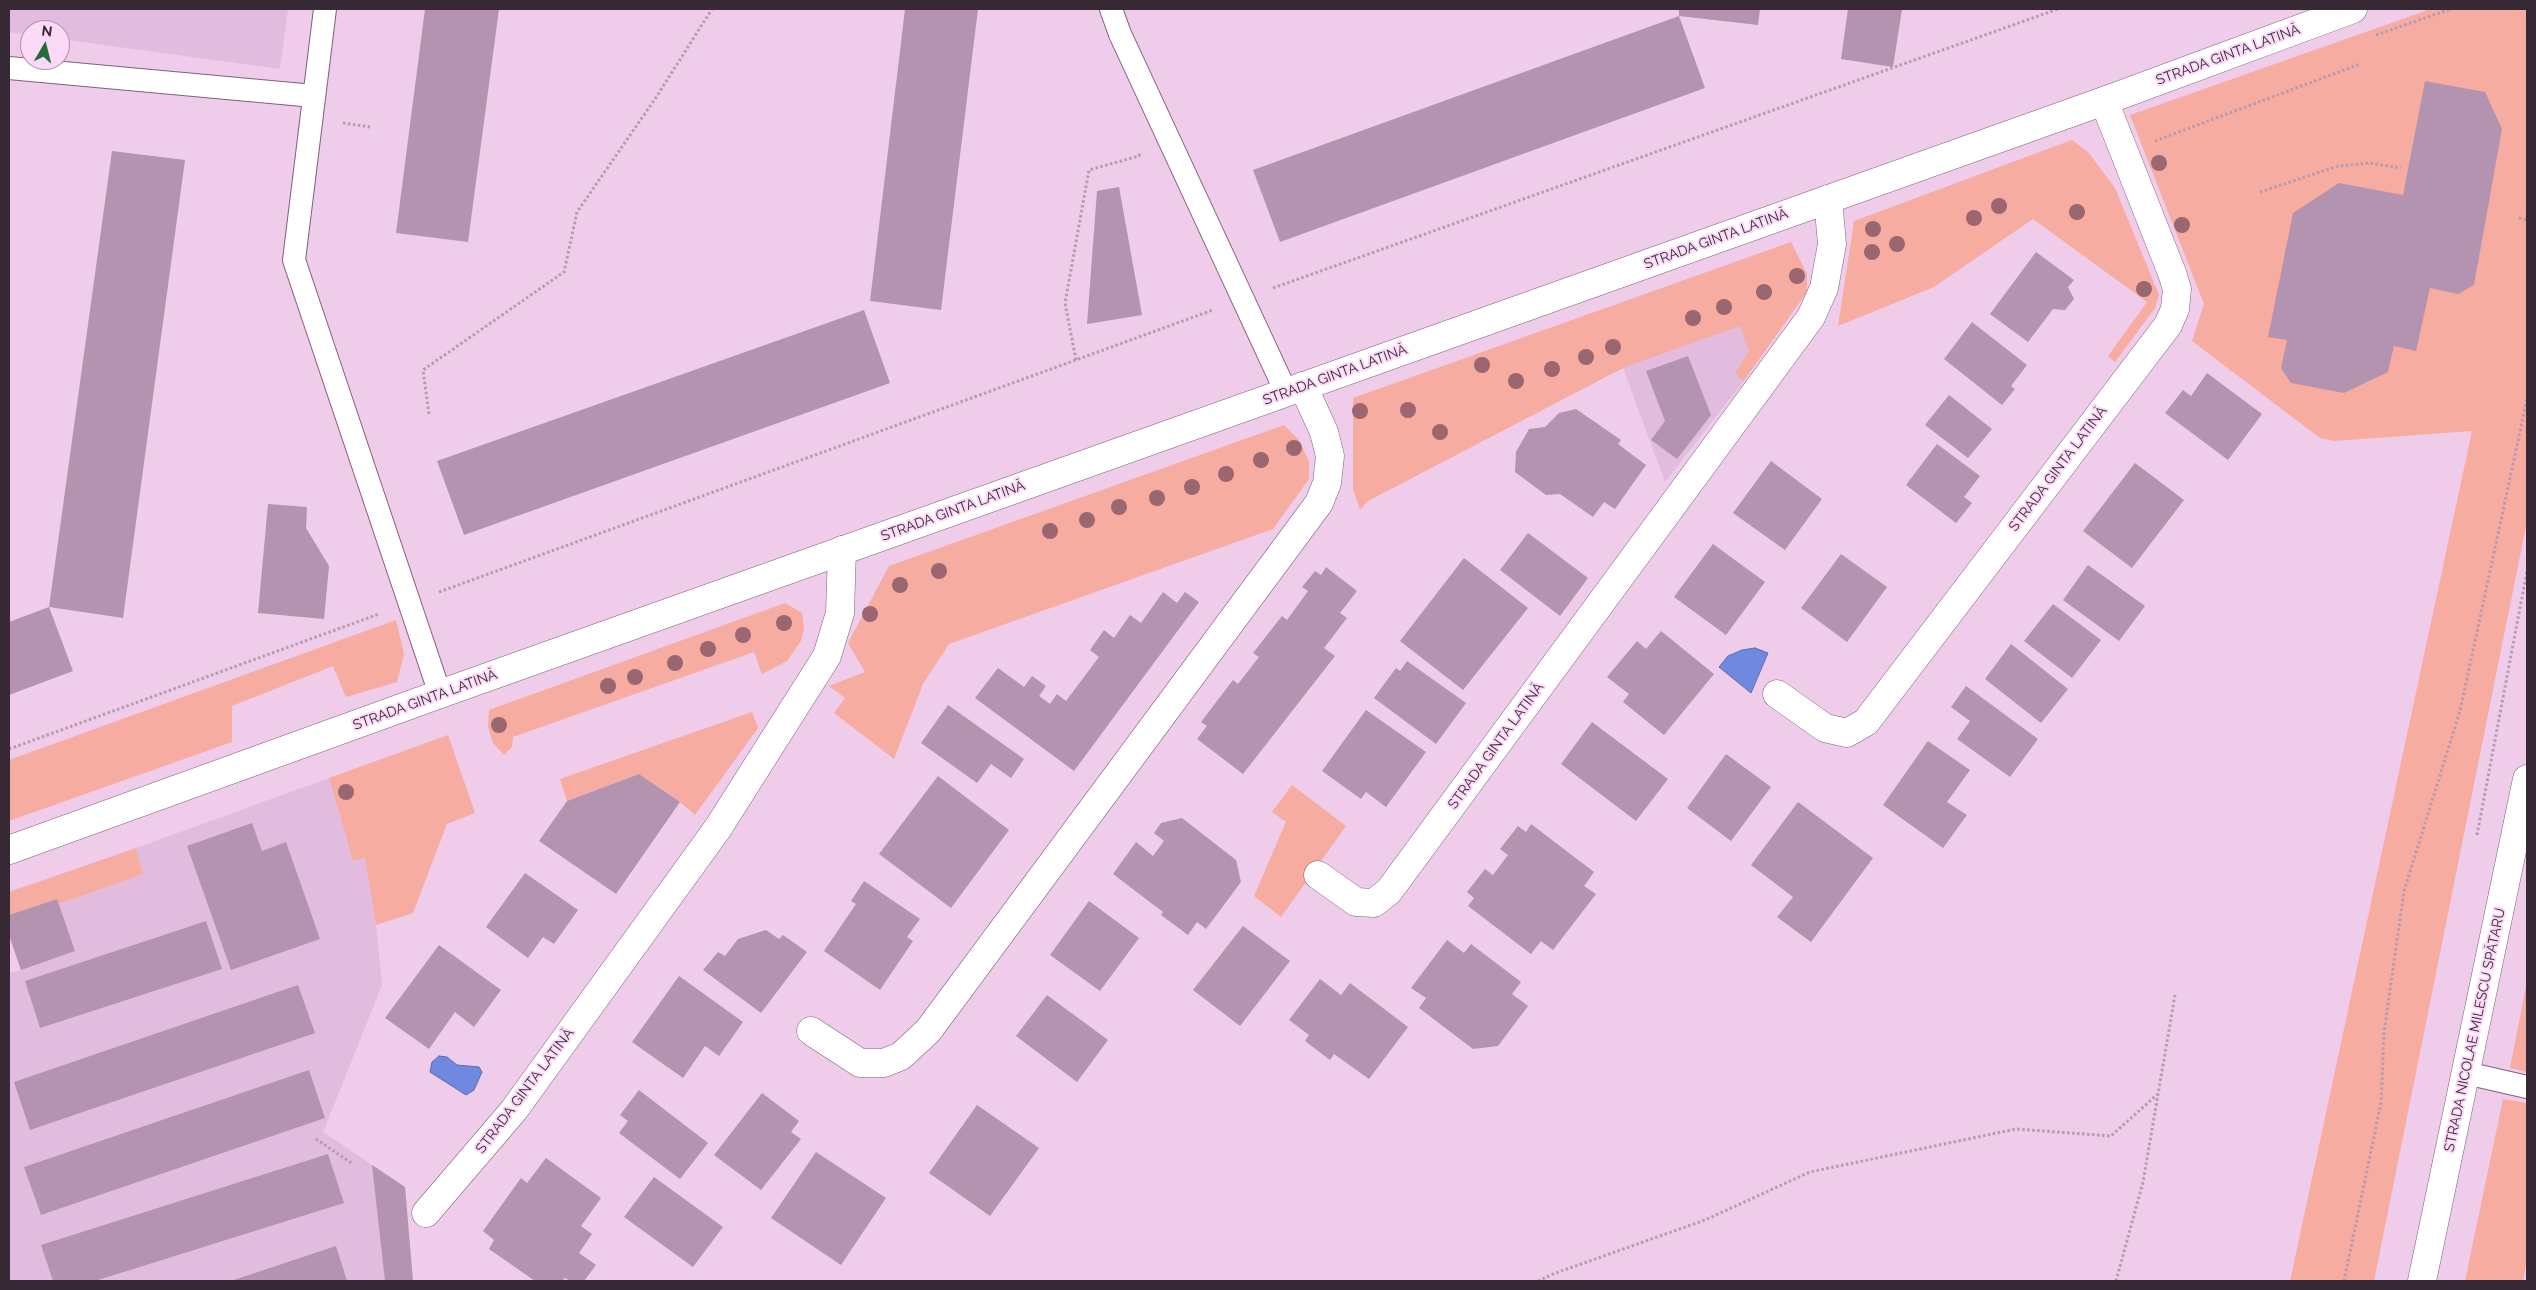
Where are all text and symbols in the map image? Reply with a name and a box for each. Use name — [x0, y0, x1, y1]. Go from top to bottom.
north arrow — [20, 20, 70, 70]
street label: STRADA GINTA LATINĂ — [2154, 21, 2302, 89]
text: N — [41, 22, 53, 40]
street label: STRADA GINTA LATINĂ — [1642, 205, 1790, 273]
street label: STRADA GINTA LATINĂ — [1261, 341, 1409, 409]
street label: STRADA GINTA LATINĂ — [2006, 403, 2110, 535]
street label: STRADA GINTA LATINĂ — [879, 477, 1027, 545]
street label: STRADA GINTA LATINĂ — [351, 666, 499, 734]
street label: STRADA GINTA LATINĂ — [1444, 680, 1548, 812]
street label: STRADA NICOLAE MILESCU SPĂTARU — [2441, 907, 2509, 1153]
street label: STRADA GINTA LATINĂ — [473, 1025, 577, 1157]

